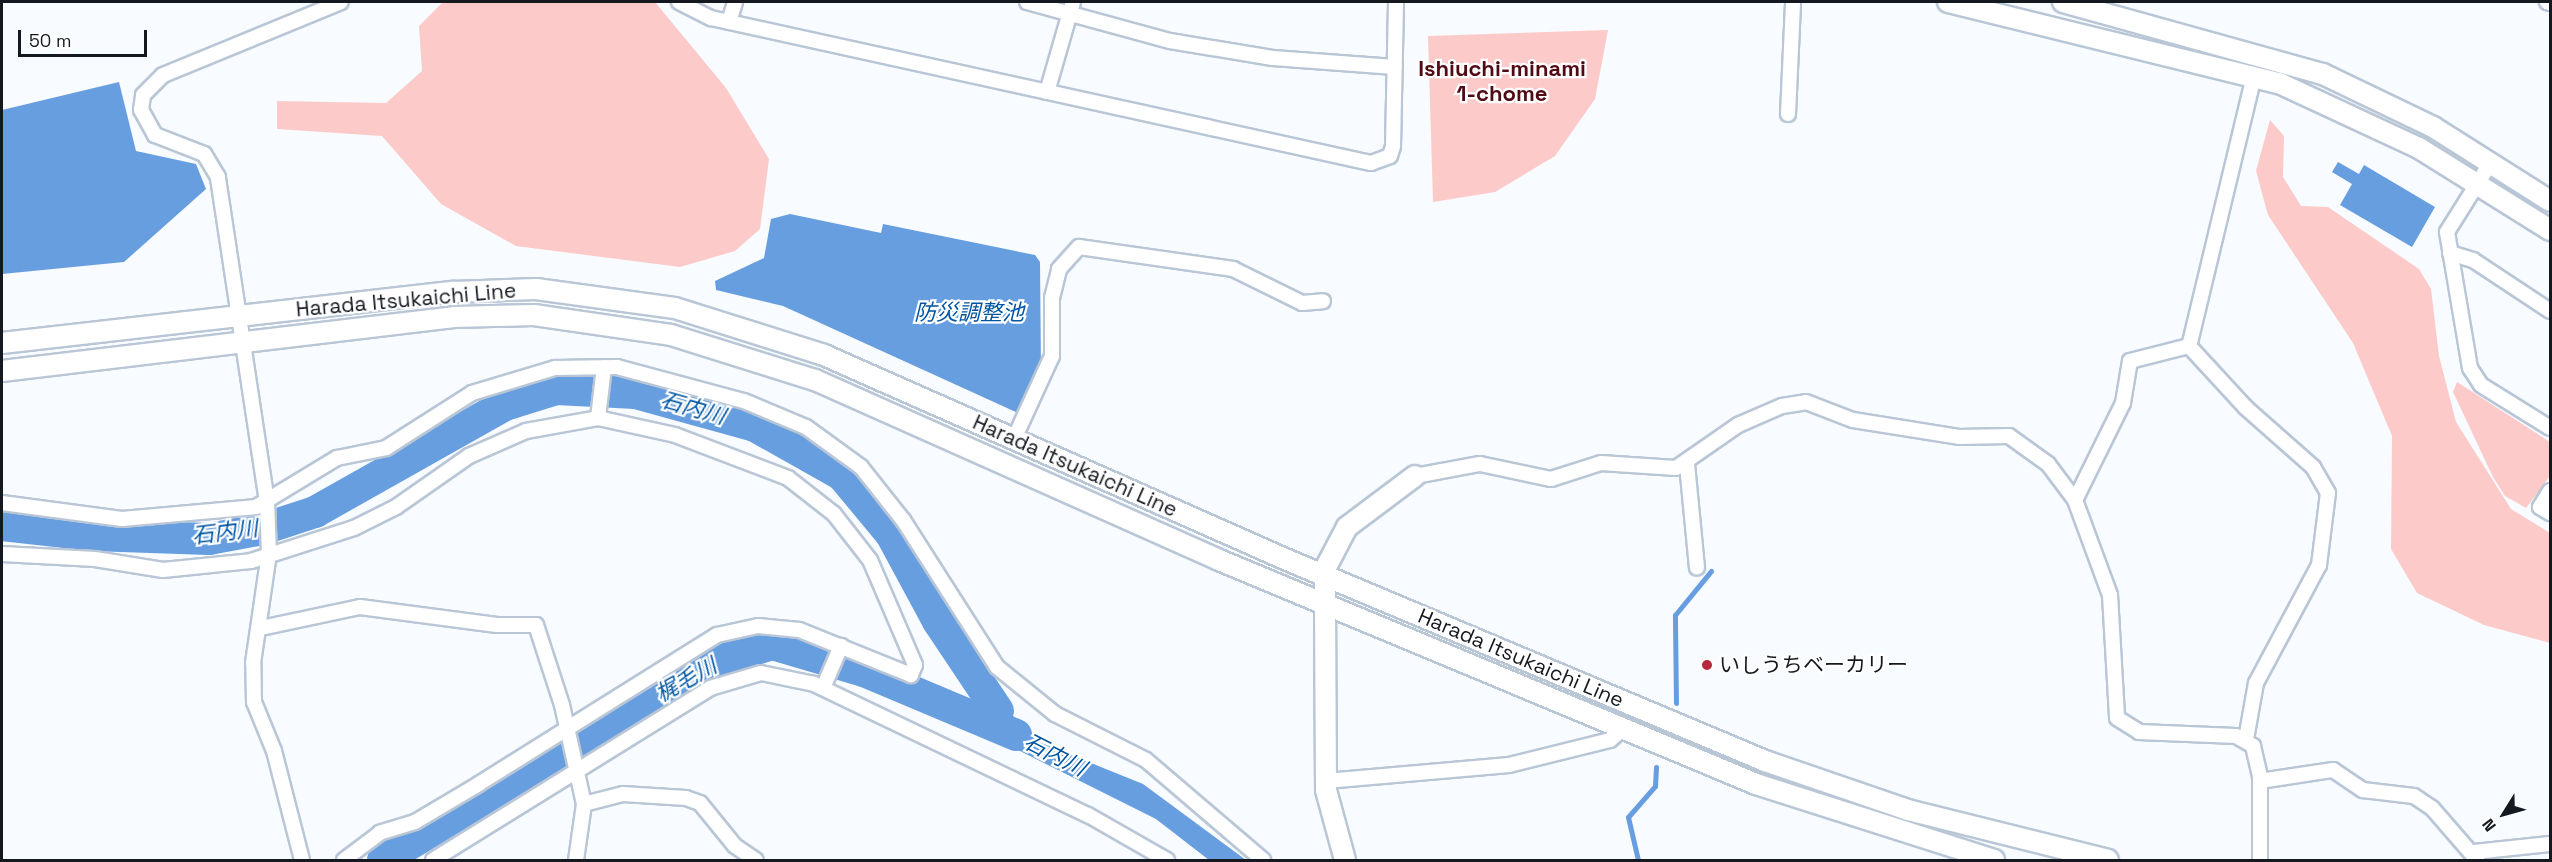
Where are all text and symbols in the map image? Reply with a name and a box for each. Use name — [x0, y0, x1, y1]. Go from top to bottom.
scale bar — [21, 18, 150, 56]
text: 50 m — [29, 29, 71, 52]
district label: Ishiuchi-minami 1-chome — [1418, 55, 1586, 106]
street label: Harada Itsukaichi Line — [295, 278, 517, 322]
water label: 防災調整池 — [914, 300, 1024, 326]
water label: 石内川 — [658, 386, 728, 430]
street label: Harada Itsukaichi Line — [969, 410, 1181, 522]
water label: 石内川 — [191, 515, 259, 549]
street label: Harada Itsukaichi Line — [1414, 603, 1628, 713]
water label: 梶毛川 — [651, 652, 721, 708]
place label: いしうちベーカリー — [1719, 652, 1908, 678]
marker: いしうちベーカリー — [1700, 658, 1714, 672]
water label: 石内川 — [1020, 728, 1090, 782]
north arrow — [2474, 784, 2534, 844]
text: N — [2478, 815, 2501, 836]

